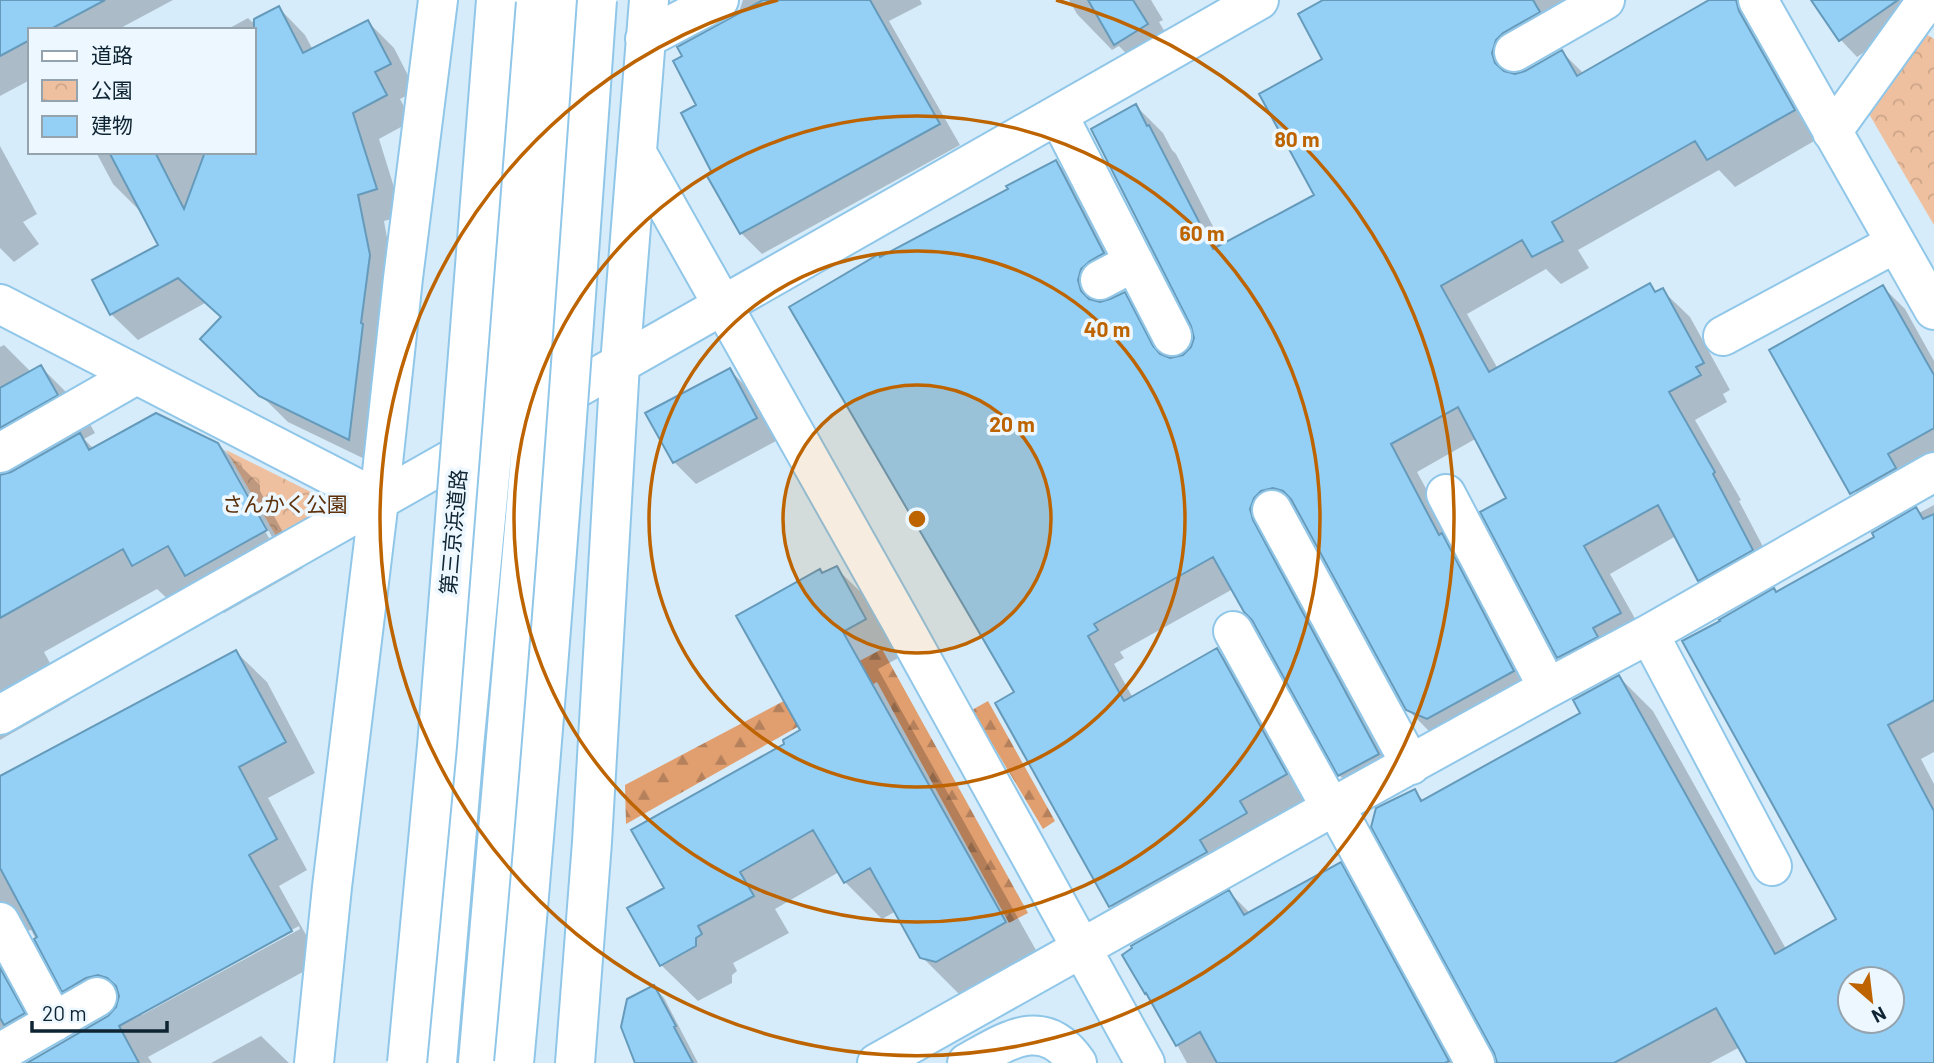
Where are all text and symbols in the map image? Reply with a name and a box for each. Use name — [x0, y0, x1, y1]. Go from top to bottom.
legend — [28, 28, 256, 154]
text: 道路 — [91, 42, 133, 67]
text: 公園 — [91, 77, 133, 102]
text: 建物 — [91, 112, 133, 137]
text: 80 m — [1274, 126, 1320, 151]
text: 60 m — [1180, 220, 1224, 245]
text: 40 m — [1084, 316, 1130, 341]
text: 20 m — [989, 411, 1035, 436]
street label: 第三京浜道路 — [435, 468, 470, 596]
park label: さんかく公園 — [222, 491, 348, 516]
centre of rings — [905, 507, 929, 531]
north arrow — [1836, 965, 1906, 1035]
scale bar — [32, 990, 166, 1034]
text: 20 m — [42, 1000, 87, 1025]
text: N — [1868, 1002, 1890, 1029]

